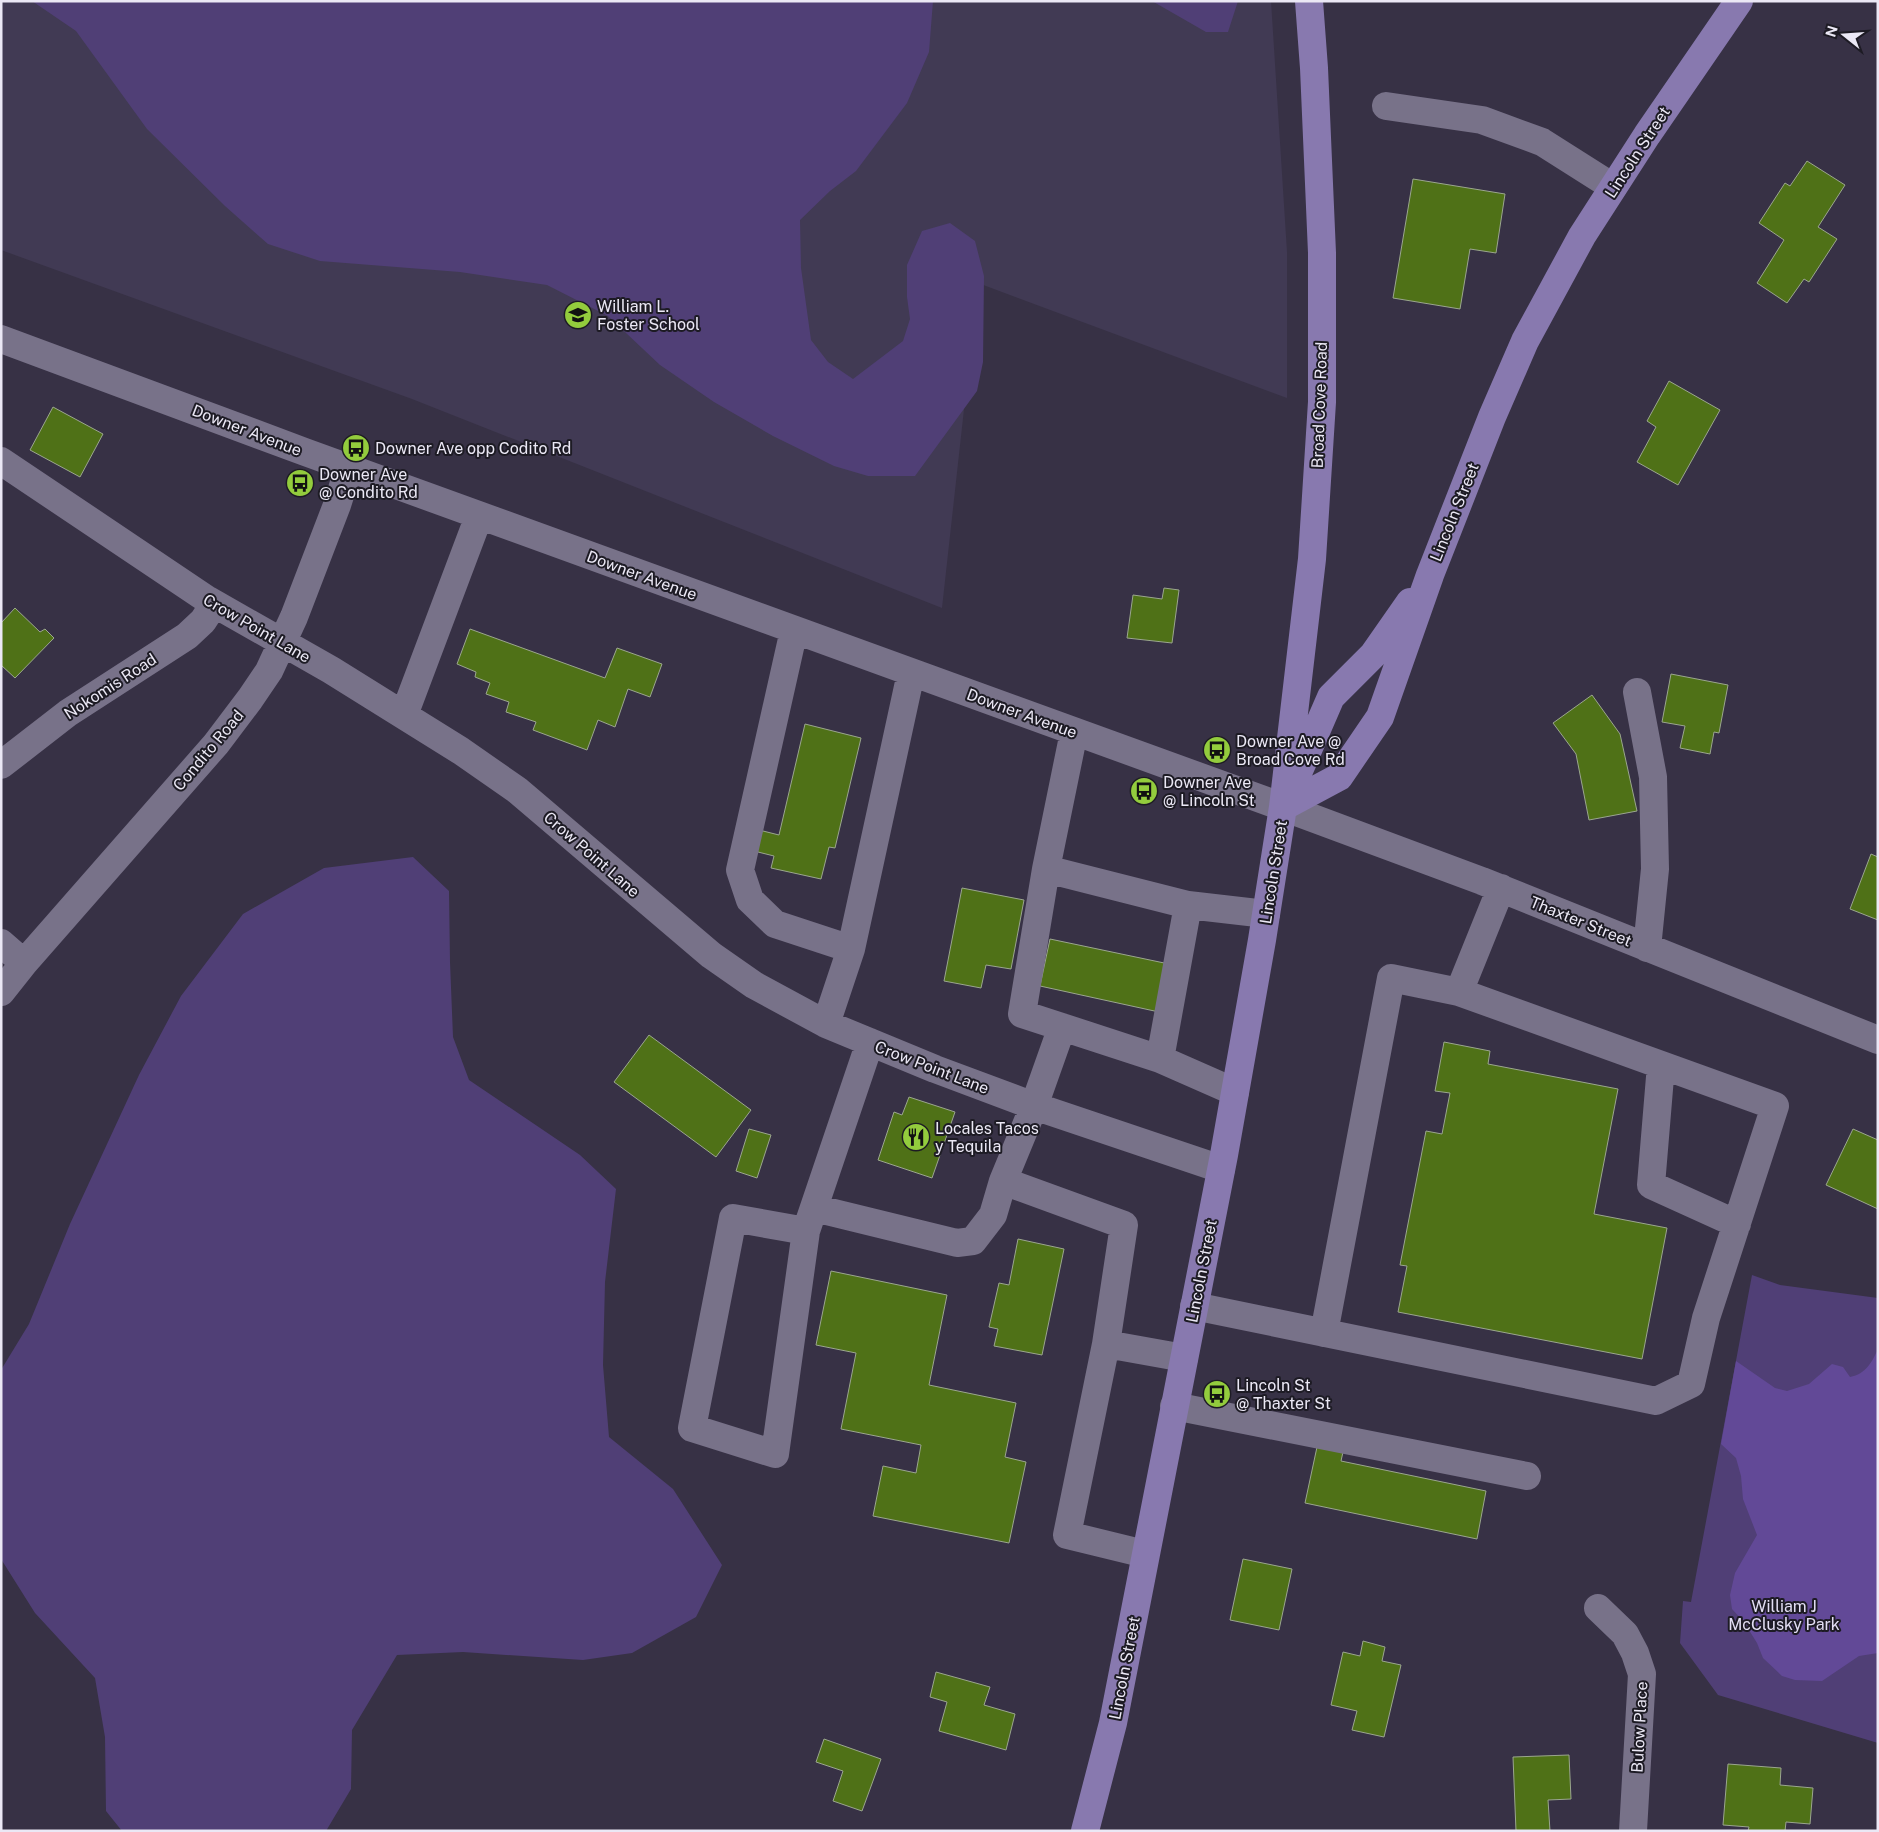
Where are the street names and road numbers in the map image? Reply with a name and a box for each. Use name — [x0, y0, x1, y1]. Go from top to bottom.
street label: Lincoln Street — [1601, 103, 1674, 201]
street label: Broad Cove Road — [1308, 341, 1331, 469]
street label: Downer Avenue — [189, 401, 304, 460]
street label: Lincoln Street — [1426, 460, 1483, 564]
street label: Downer Avenue — [584, 547, 700, 604]
street label: Crow Point Lane — [200, 590, 314, 667]
street label: Nokomis Road — [61, 650, 160, 723]
street label: Downer Avenue — [964, 685, 1080, 742]
street label: Condito Road — [169, 706, 248, 795]
street label: Crow Point Lane — [540, 808, 643, 901]
street label: Lincoln Street — [1256, 819, 1291, 925]
street label: Thaxter Street — [1527, 892, 1634, 950]
street label: Crow Point Lane — [872, 1037, 992, 1098]
street label: Lincoln Street — [1182, 1218, 1221, 1324]
street label: Lincoln Street — [1105, 1615, 1144, 1721]
street label: Bulow Place — [1628, 1681, 1651, 1773]

